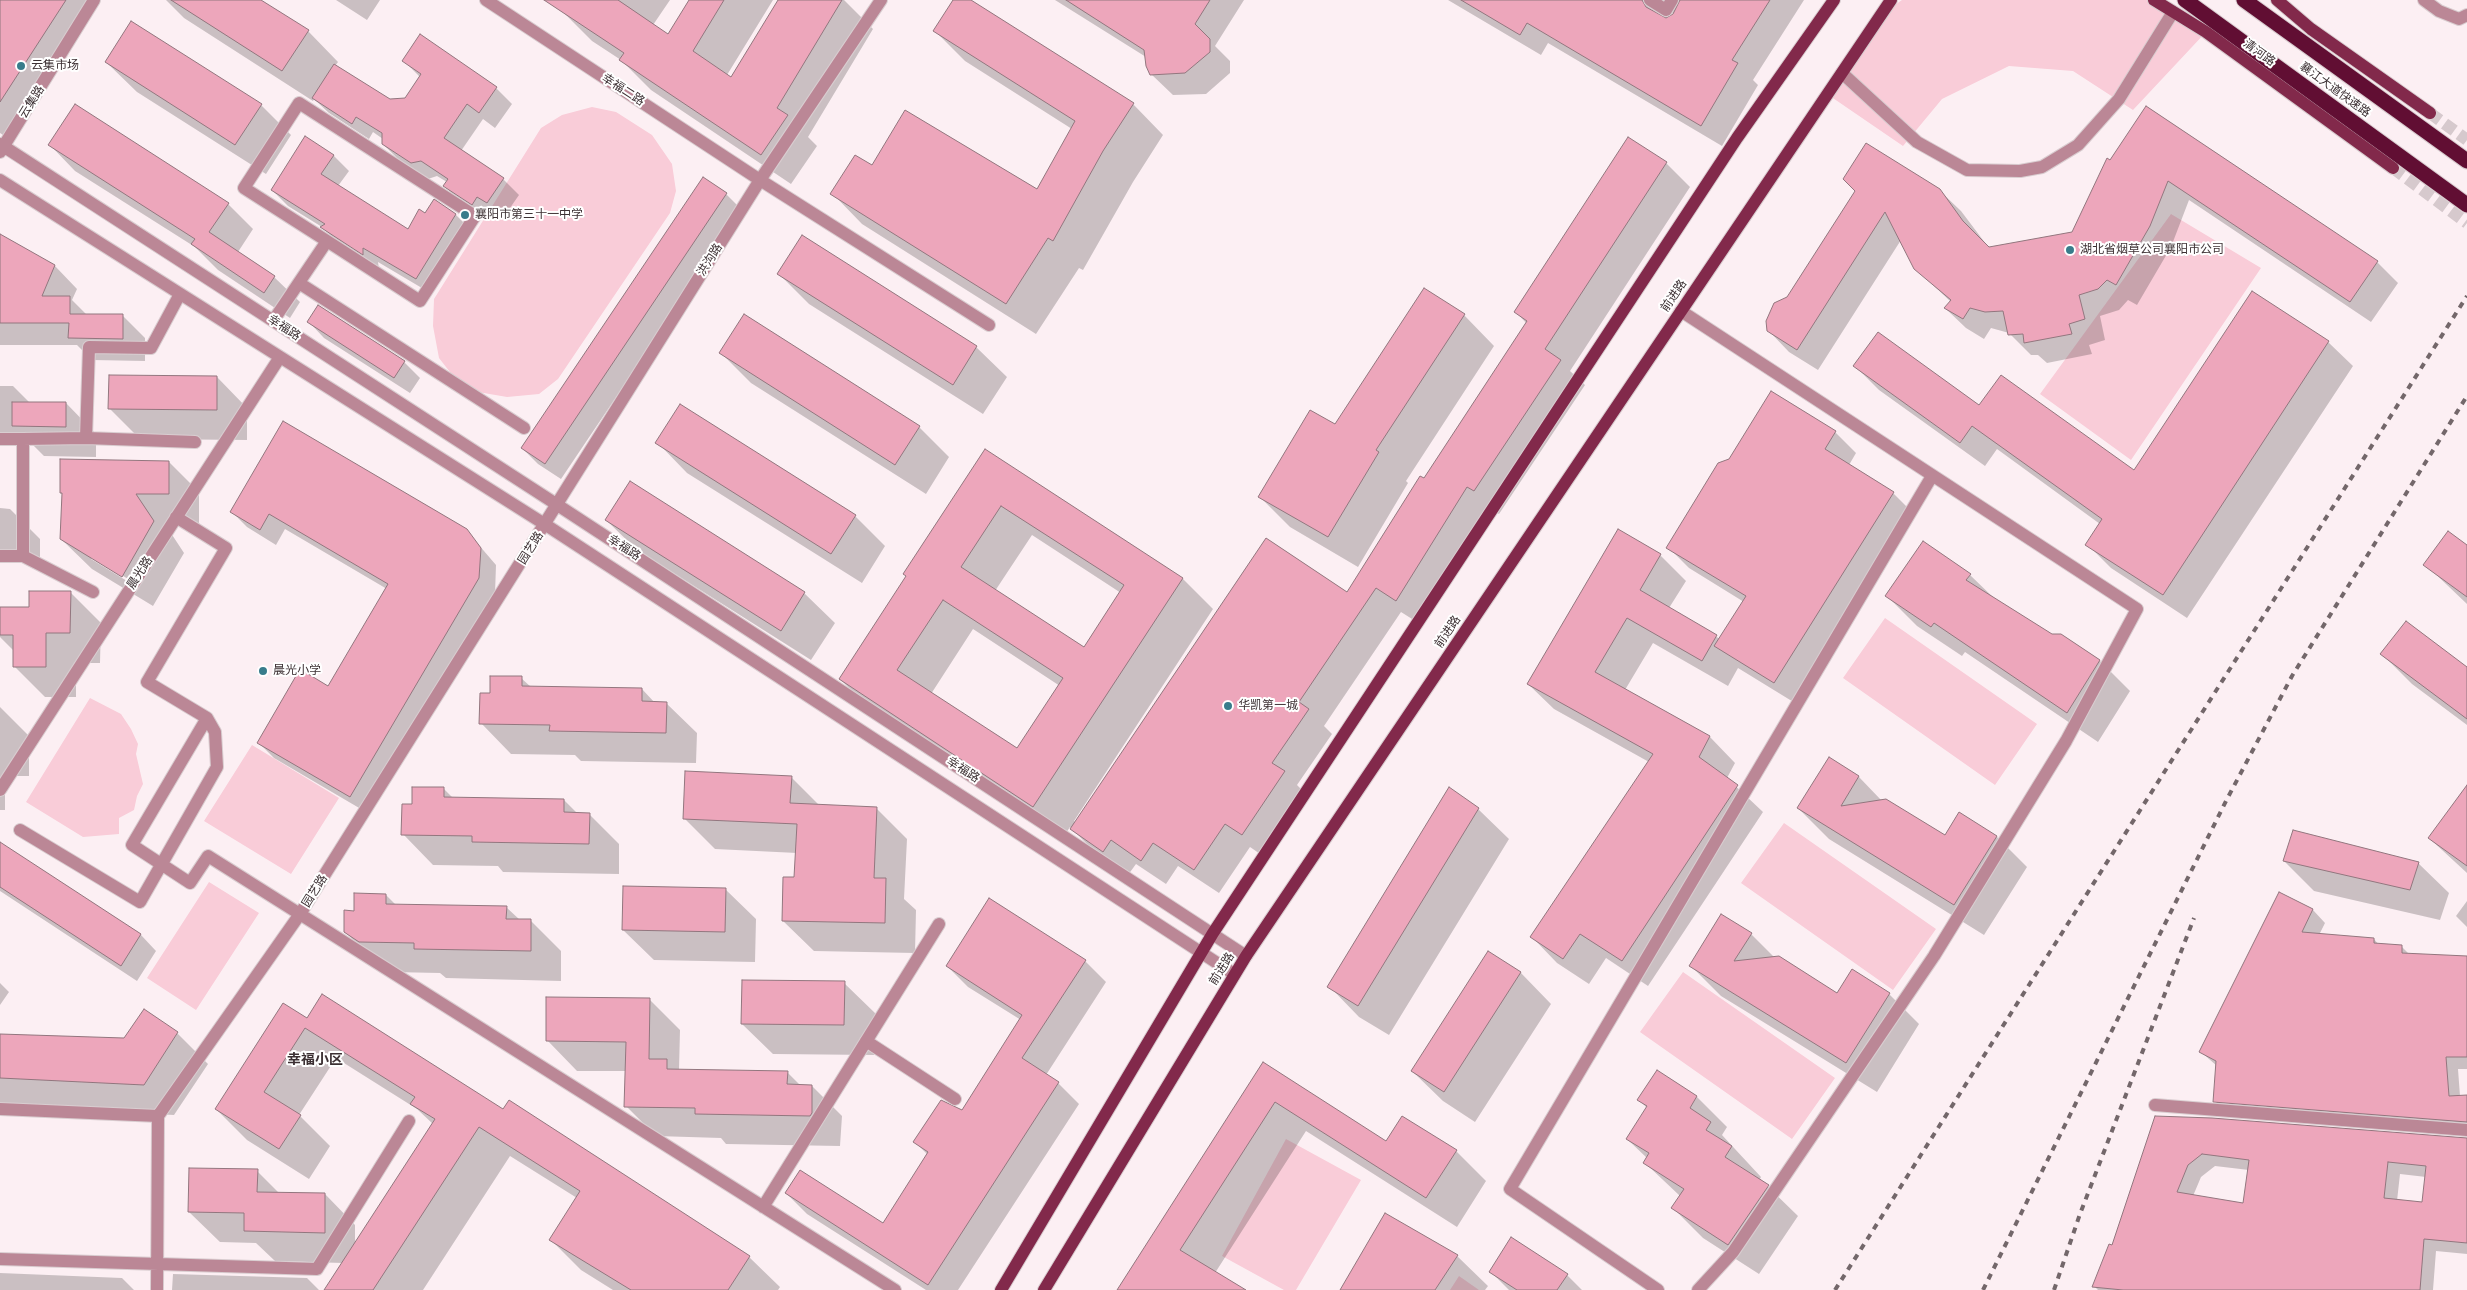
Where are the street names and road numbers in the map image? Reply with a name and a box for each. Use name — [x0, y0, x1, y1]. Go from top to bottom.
street label: 清河路 — [2240, 37, 2278, 69]
street label: 襄江大道快速路 — [2297, 59, 2373, 121]
street label: 幸福二路 — [599, 71, 647, 109]
street label: 云集路 — [16, 83, 48, 121]
street label: 洪沟路 — [694, 241, 726, 279]
street label: 前进路 — [1658, 277, 1690, 315]
street label: 幸福路 — [265, 312, 303, 344]
street label: 园艺路 — [515, 529, 547, 567]
street label: 幸福路 — [605, 532, 643, 564]
street label: 晨光路 — [124, 554, 156, 592]
street label: 前进路 — [1432, 613, 1464, 651]
street label: 幸福路 — [944, 754, 982, 786]
street label: 园艺路 — [299, 872, 331, 910]
street label: 前进路 — [1206, 950, 1238, 988]

